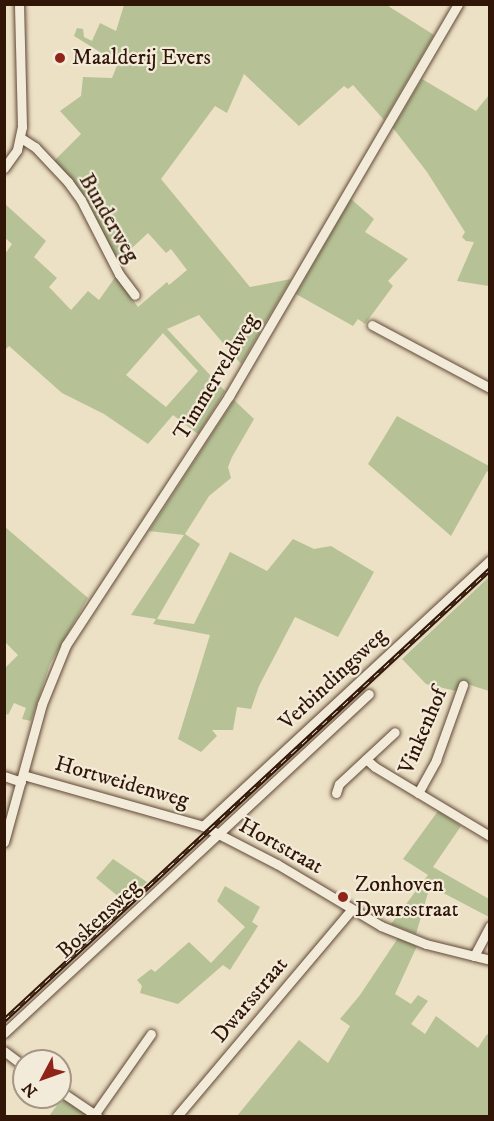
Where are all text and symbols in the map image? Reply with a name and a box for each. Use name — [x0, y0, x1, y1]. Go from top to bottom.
place label: Maalderij Evers — [72, 45, 211, 71]
marker: Maalderij Evers — [53, 51, 67, 65]
street label: Bunderweg — [73, 169, 145, 267]
street label: Timmerveldweg — [168, 309, 264, 445]
street label: Verbindingsweg — [274, 622, 392, 736]
street label: Vinkenhof — [393, 684, 453, 778]
street label: Hortweidenweg — [52, 750, 192, 814]
street label: Hortstraat — [234, 812, 328, 880]
place label: Zonhoven Dwarsstraat — [355, 871, 459, 922]
street label: Boskensweg — [52, 874, 146, 964]
marker: Zonhoven Dwarsstraat — [336, 890, 350, 904]
street label: Dwarsstraat — [207, 952, 293, 1048]
north arrow — [12, 1049, 72, 1109]
text: N — [18, 1078, 42, 1101]

